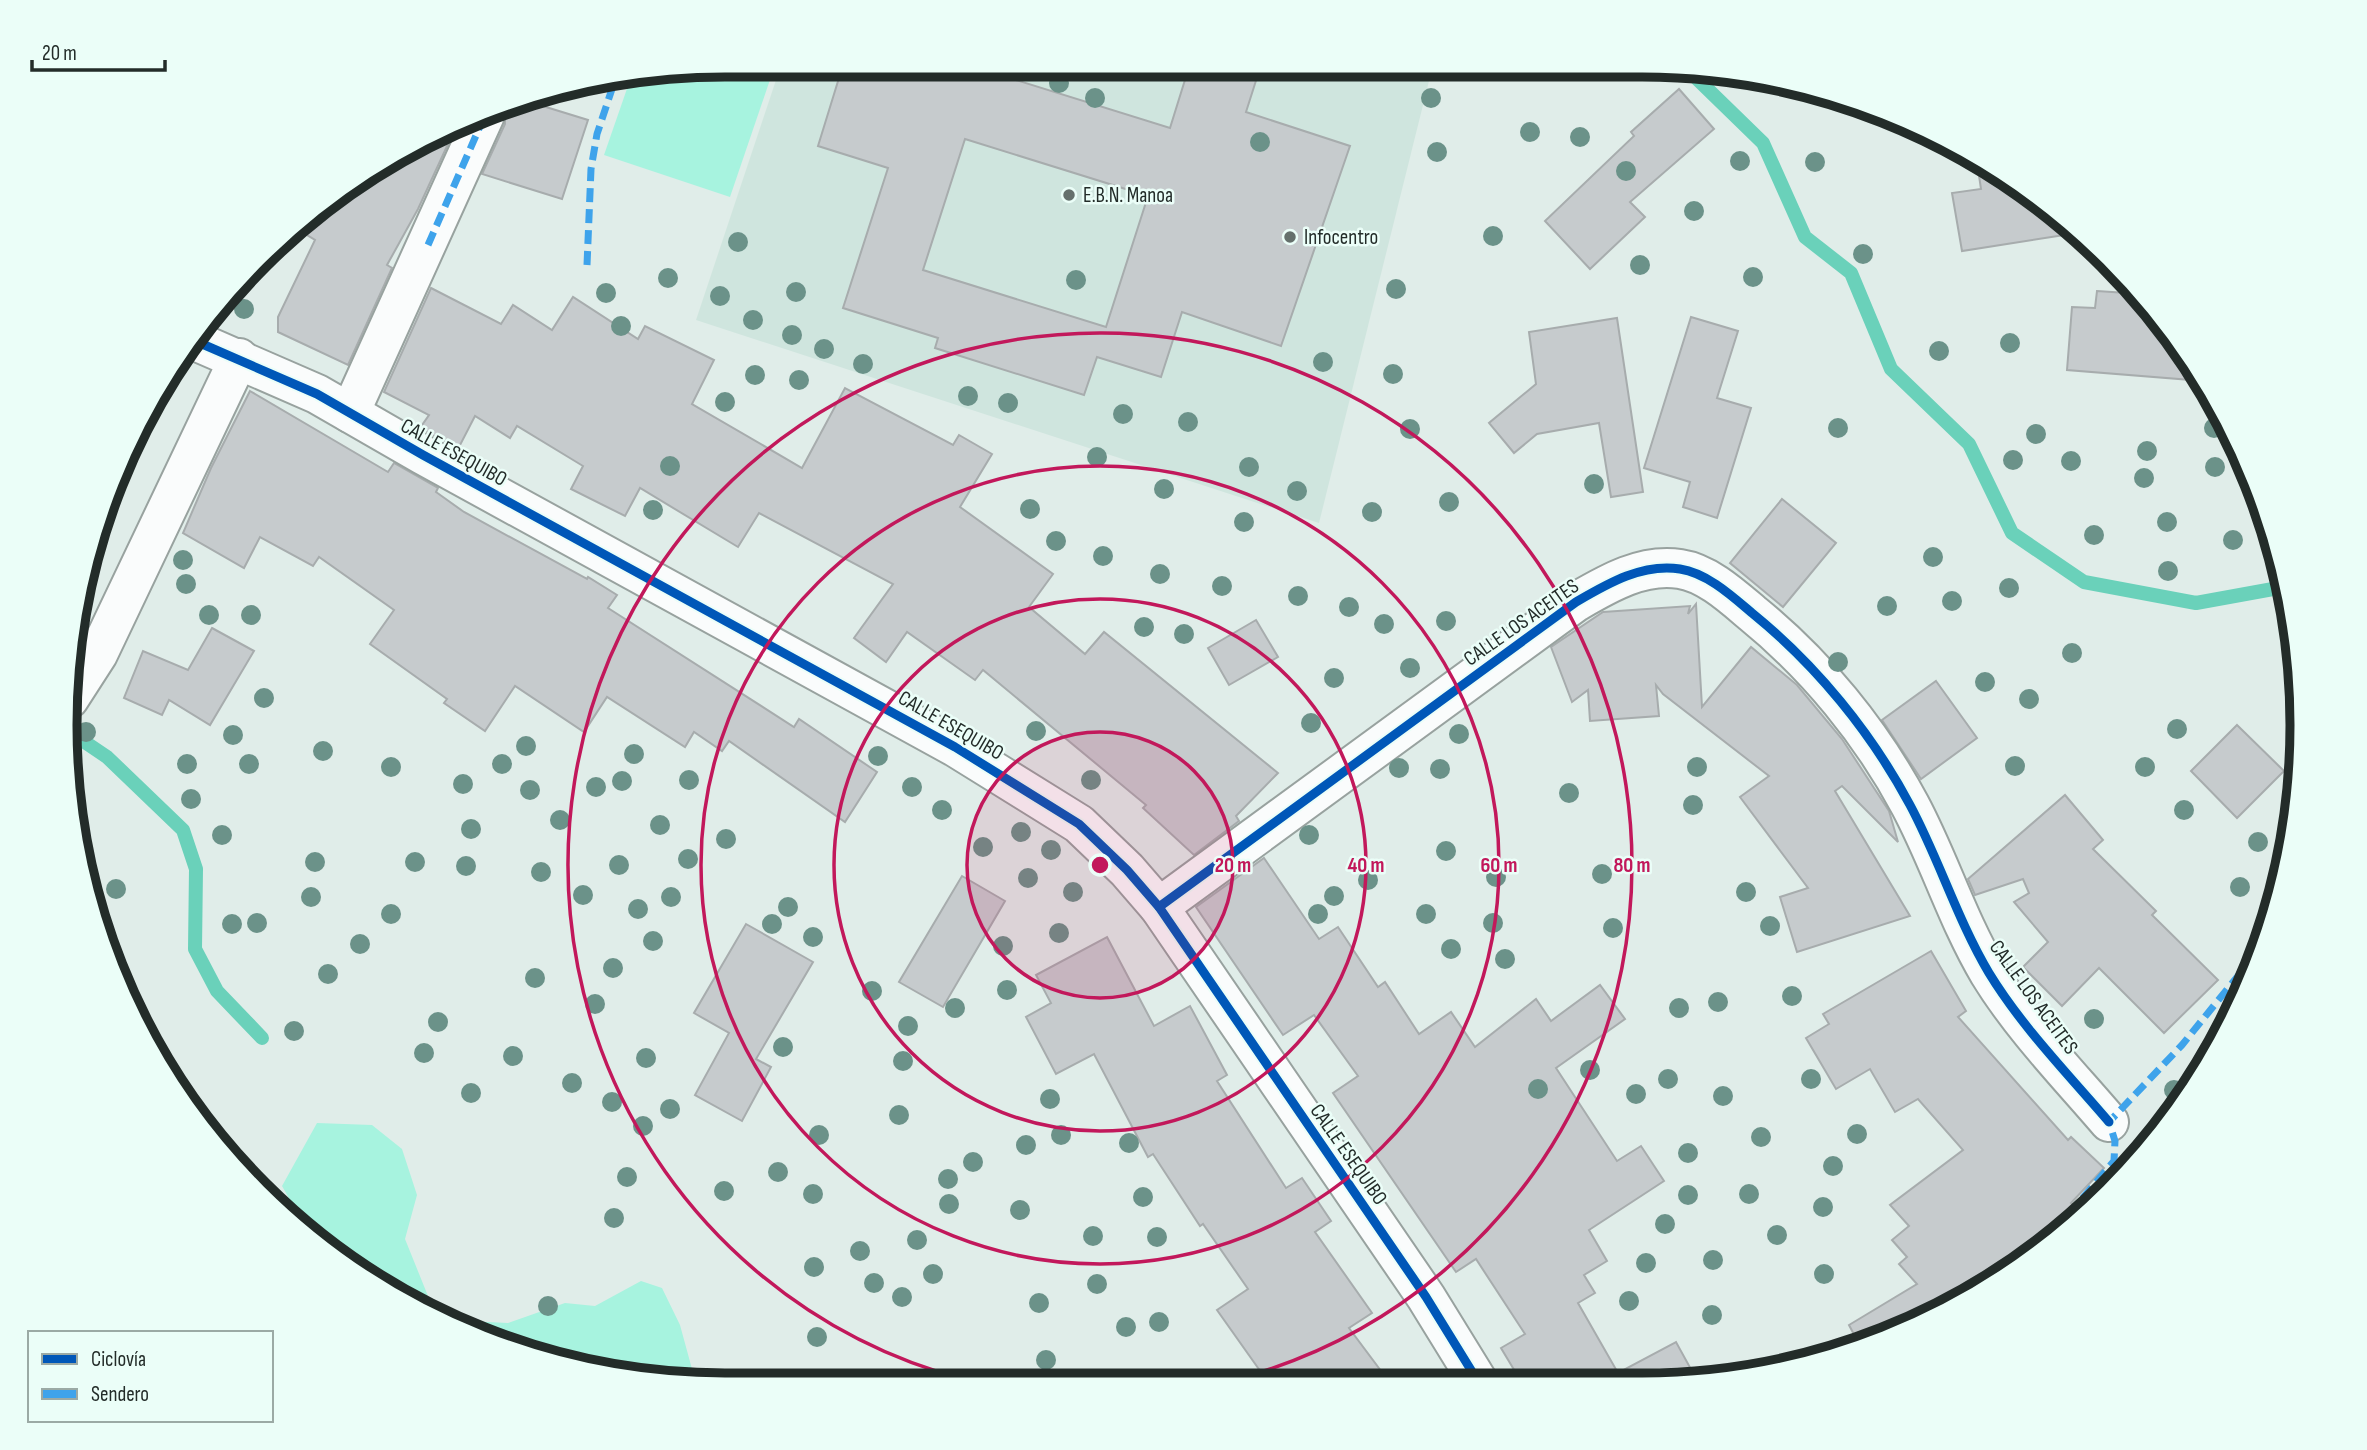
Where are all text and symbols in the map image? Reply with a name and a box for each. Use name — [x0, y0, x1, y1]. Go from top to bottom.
scale bar — [32, 28, 164, 72]
text: 20 m — [42, 41, 77, 66]
place label: E.B.N. Manoa — [1083, 183, 1173, 208]
marker: E.B.N. Manoa — [1061, 187, 1077, 203]
place label: Infocentro — [1304, 225, 1378, 250]
marker: Infocentro — [1282, 229, 1298, 245]
street label: CALLE ESEQUIBO — [396, 413, 511, 492]
street label: CALLE LOS ACEITES — [1459, 574, 1584, 671]
street label: CALLE ESEQUIBO — [894, 685, 1008, 766]
centre of rings — [1088, 853, 1112, 877]
text: 20 m — [1215, 853, 1251, 878]
text: 40 m — [1348, 853, 1384, 878]
text: 60 m — [1480, 853, 1518, 878]
text: 80 m — [1613, 853, 1651, 878]
street label: CALLE LOS ACEITES — [1984, 935, 2083, 1059]
street label: CALLE ESEQUIBO — [1305, 1099, 1393, 1210]
legend — [28, 1331, 273, 1422]
text: Ciclovía — [91, 1347, 146, 1372]
text: Sendero — [91, 1382, 149, 1407]

